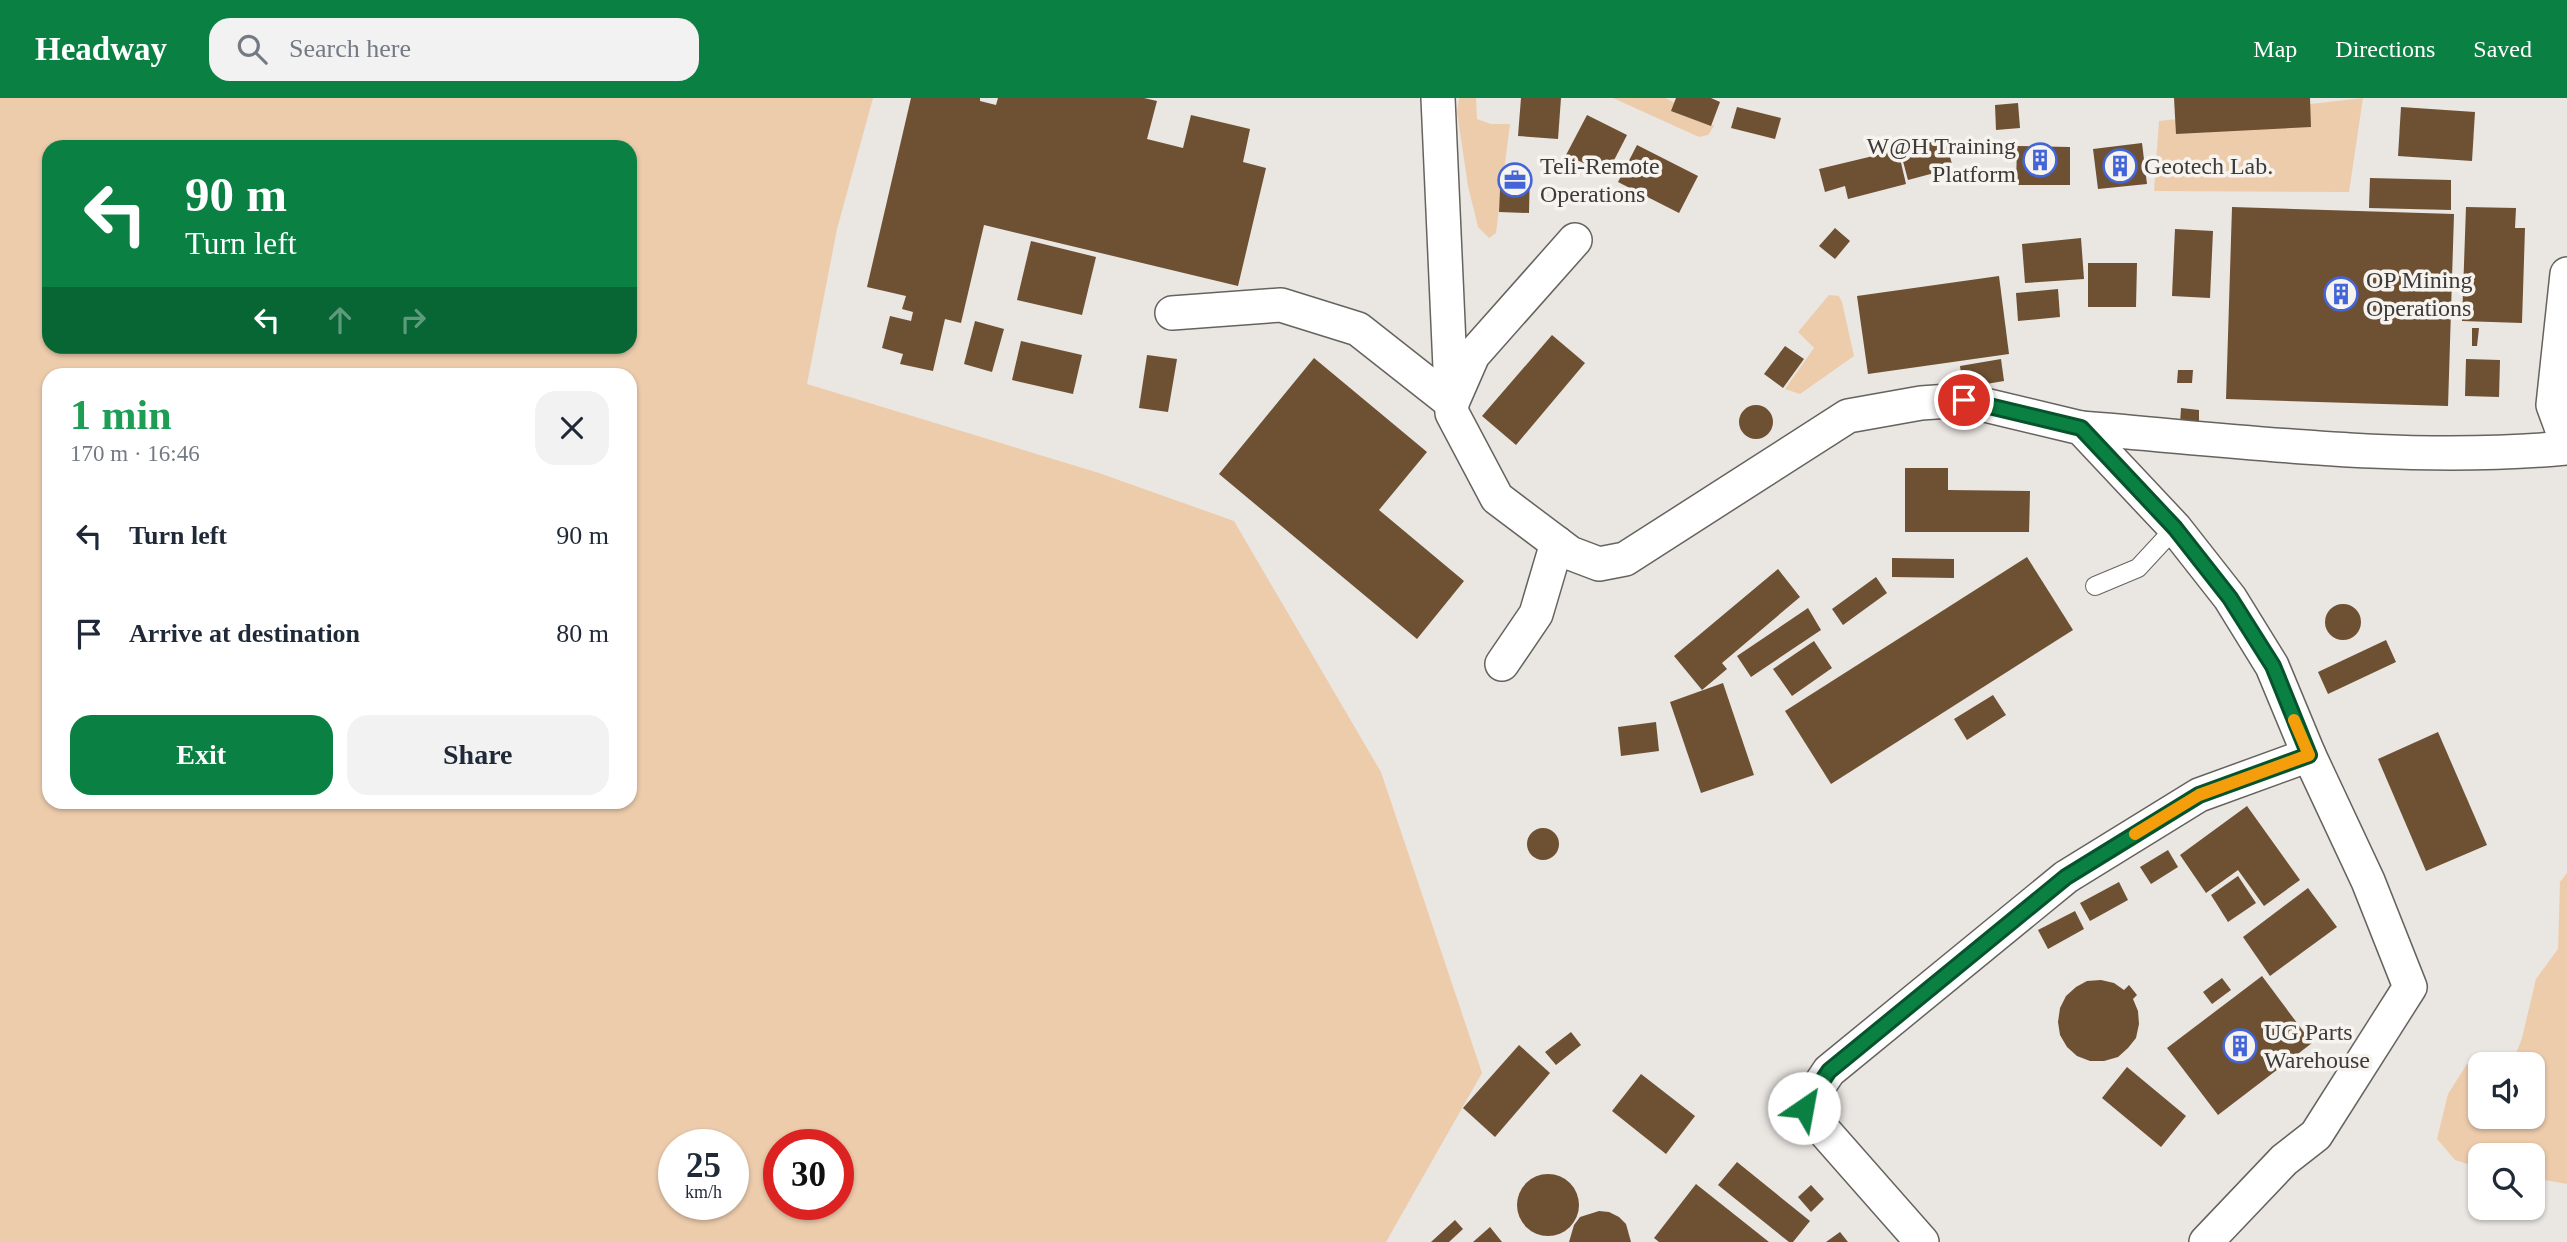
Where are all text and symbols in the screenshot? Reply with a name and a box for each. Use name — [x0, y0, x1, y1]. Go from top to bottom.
search box — [209, 18, 699, 81]
icon: search — [233, 30, 271, 68]
text: Headway — [35, 31, 167, 67]
text: Search here — [289, 34, 411, 63]
text: Map — [2253, 36, 2297, 62]
text: Directions — [2335, 36, 2435, 62]
text: Saved — [2473, 36, 2532, 62]
place label: W@H Training Platform — [1867, 133, 2016, 187]
building icon: W@H Training Platform — [2021, 141, 2059, 179]
building icon: Geotech Lab. — [2101, 147, 2139, 185]
place label: Teli-Remote Operations — [1540, 153, 1660, 207]
place label: Geotech Lab. — [2144, 153, 2273, 179]
office icon: Teli-Remote Operations — [1496, 161, 1534, 199]
text: 90 m — [185, 167, 287, 222]
icon: left — [70, 168, 161, 259]
text: Turn left — [185, 225, 297, 261]
place label: OP Mining Operations — [2366, 267, 2472, 321]
building icon: OP Mining Operations — [2322, 275, 2360, 313]
icon: left — [248, 301, 286, 339]
icon: ahead — [321, 301, 359, 339]
icon: right — [394, 301, 432, 339]
pin — [1934, 370, 1994, 430]
icon: arrive — [1945, 381, 1983, 419]
button: close — [535, 391, 609, 465]
text: 1 min — [70, 392, 172, 438]
text: 170 m · 16:46 — [70, 441, 200, 466]
icon: left — [70, 517, 108, 555]
text: Turn left — [129, 521, 227, 550]
text: 90 m — [556, 521, 609, 550]
icon: arrive — [70, 615, 108, 653]
text: Arrive at destination — [129, 619, 360, 648]
text: 80 m — [556, 619, 609, 648]
button: Exit — [70, 715, 333, 795]
button: Share — [347, 715, 609, 795]
place label: UG Parts Warehouse — [2264, 1019, 2370, 1073]
building icon: UG Parts Warehouse — [2221, 1027, 2259, 1065]
map controls — [2468, 1052, 2545, 1220]
button: sound — [2468, 1052, 2545, 1129]
position arrow — [1767, 1071, 1841, 1145]
speed limit sign: 30 — [763, 1129, 854, 1220]
button: search — [2468, 1143, 2545, 1220]
text: 25 — [686, 1146, 721, 1185]
text: km/h — [685, 1182, 722, 1202]

